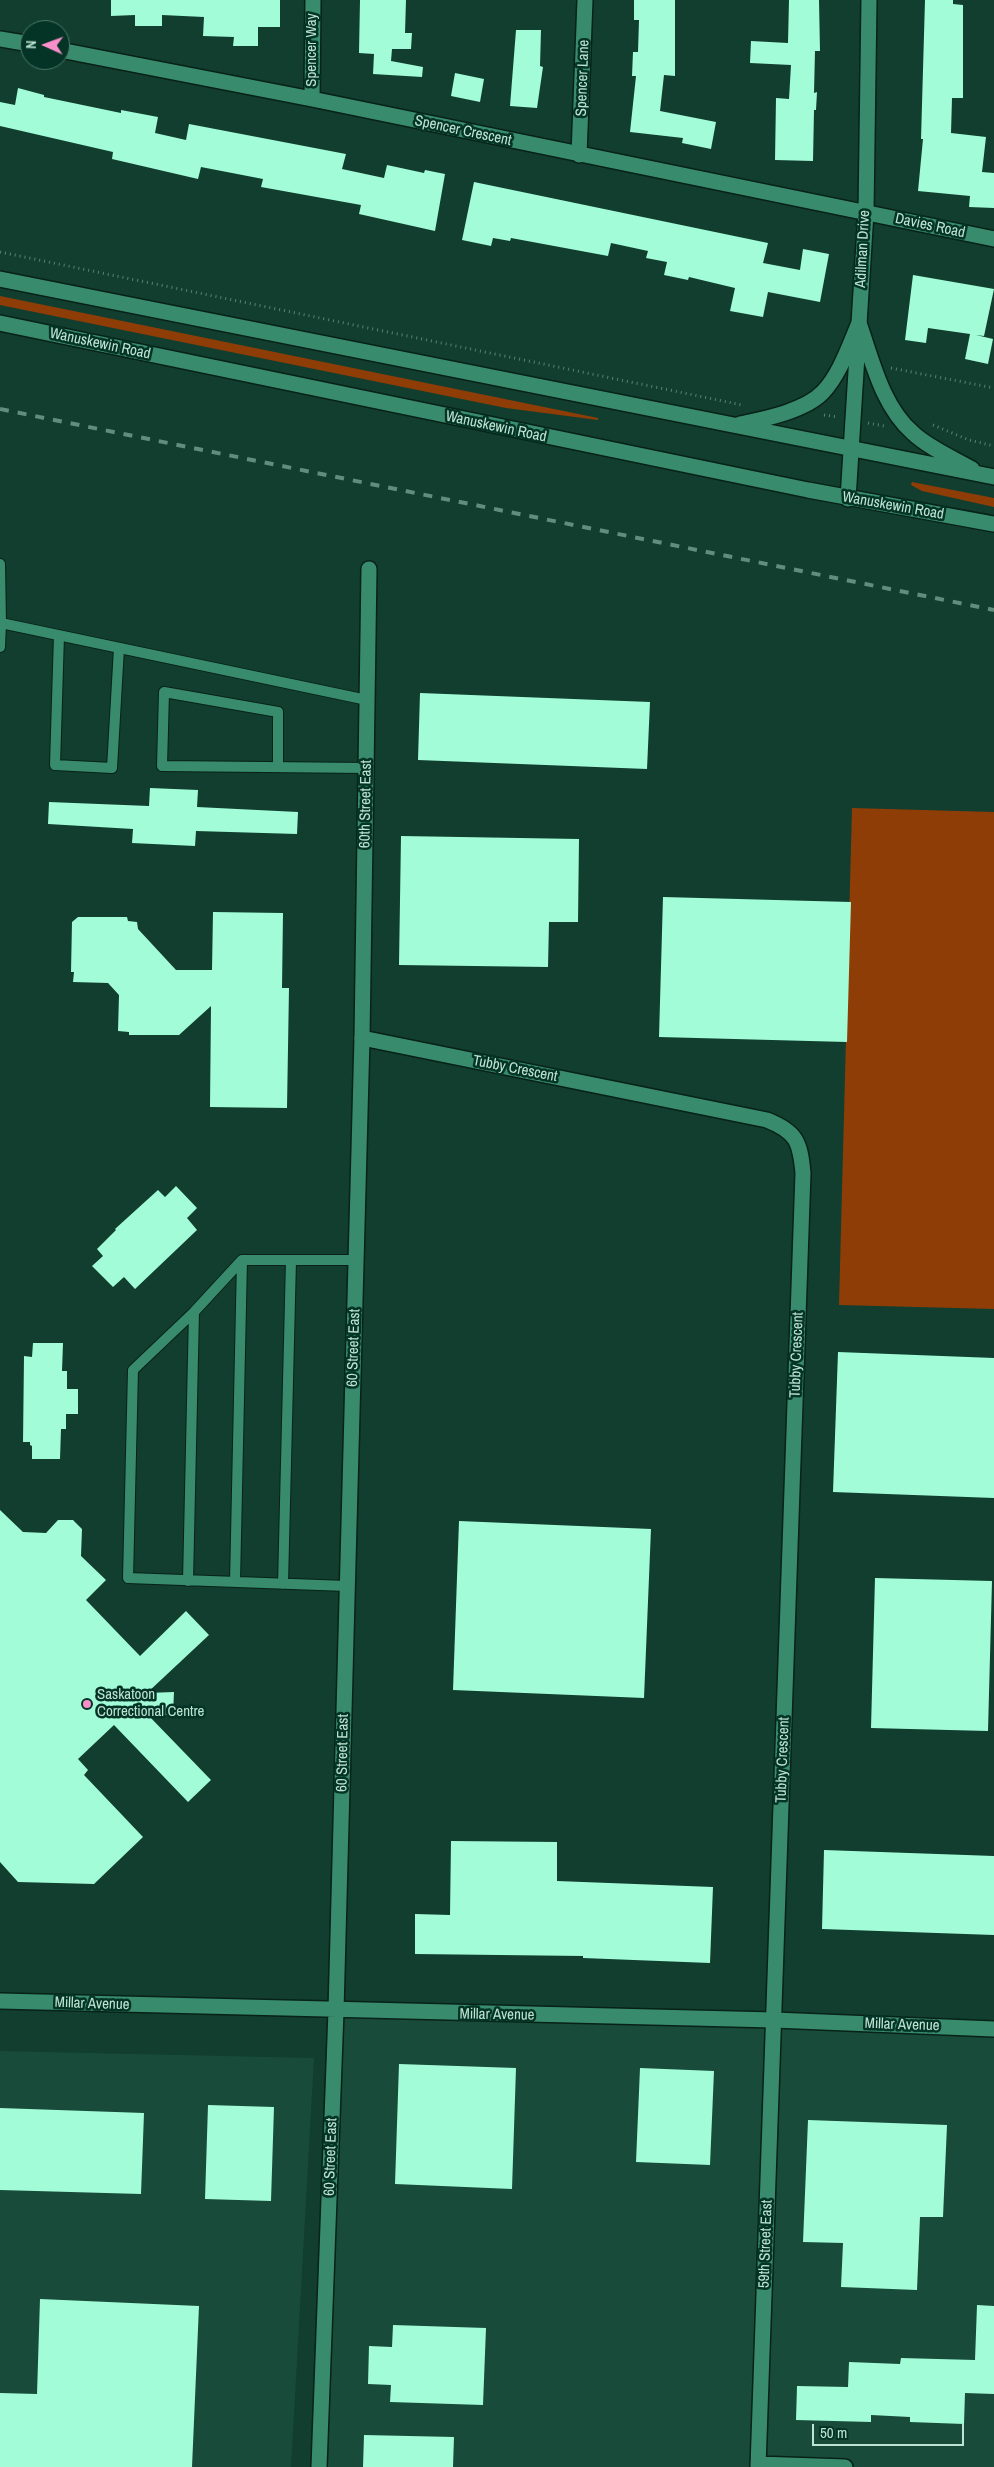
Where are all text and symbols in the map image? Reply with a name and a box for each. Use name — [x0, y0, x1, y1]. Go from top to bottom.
street label: Spencer Way — [303, 13, 321, 87]
north arrow — [20, 20, 70, 70]
street label: Spencer Lane — [573, 39, 593, 117]
text: N — [22, 40, 40, 49]
street label: Spencer Crescent — [413, 112, 513, 150]
street label: Adilman Drive — [852, 210, 874, 288]
street label: Davies Road — [893, 210, 967, 242]
street label: Wanuskewin Road — [48, 325, 152, 363]
street label: Wanuskewin Road — [444, 408, 548, 446]
street label: Wanuskewin Road — [841, 488, 945, 524]
street label: 60th Street East — [356, 760, 376, 848]
street label: Tubby Crescent — [471, 1052, 559, 1086]
street label: 60 Street East — [344, 1309, 364, 1387]
street label: Tubby Crescent — [787, 1312, 807, 1398]
place label: Saskatoon Correctional Centre — [97, 1686, 204, 1721]
marker: Saskatoon Correctional Centre — [81, 1698, 93, 1710]
street label: 60 Street East — [333, 1714, 353, 1792]
street label: Tubby Crescent — [773, 1717, 793, 1803]
street label: Millar Avenue — [54, 1994, 130, 2014]
street label: Millar Avenue — [459, 2005, 535, 2025]
street label: Millar Avenue — [864, 2015, 940, 2035]
street label: 60 Street East — [321, 2118, 341, 2196]
street label: 59th Street East — [755, 2200, 777, 2288]
scale bar — [814, 2414, 966, 2446]
text: 50 m — [820, 2422, 847, 2443]

